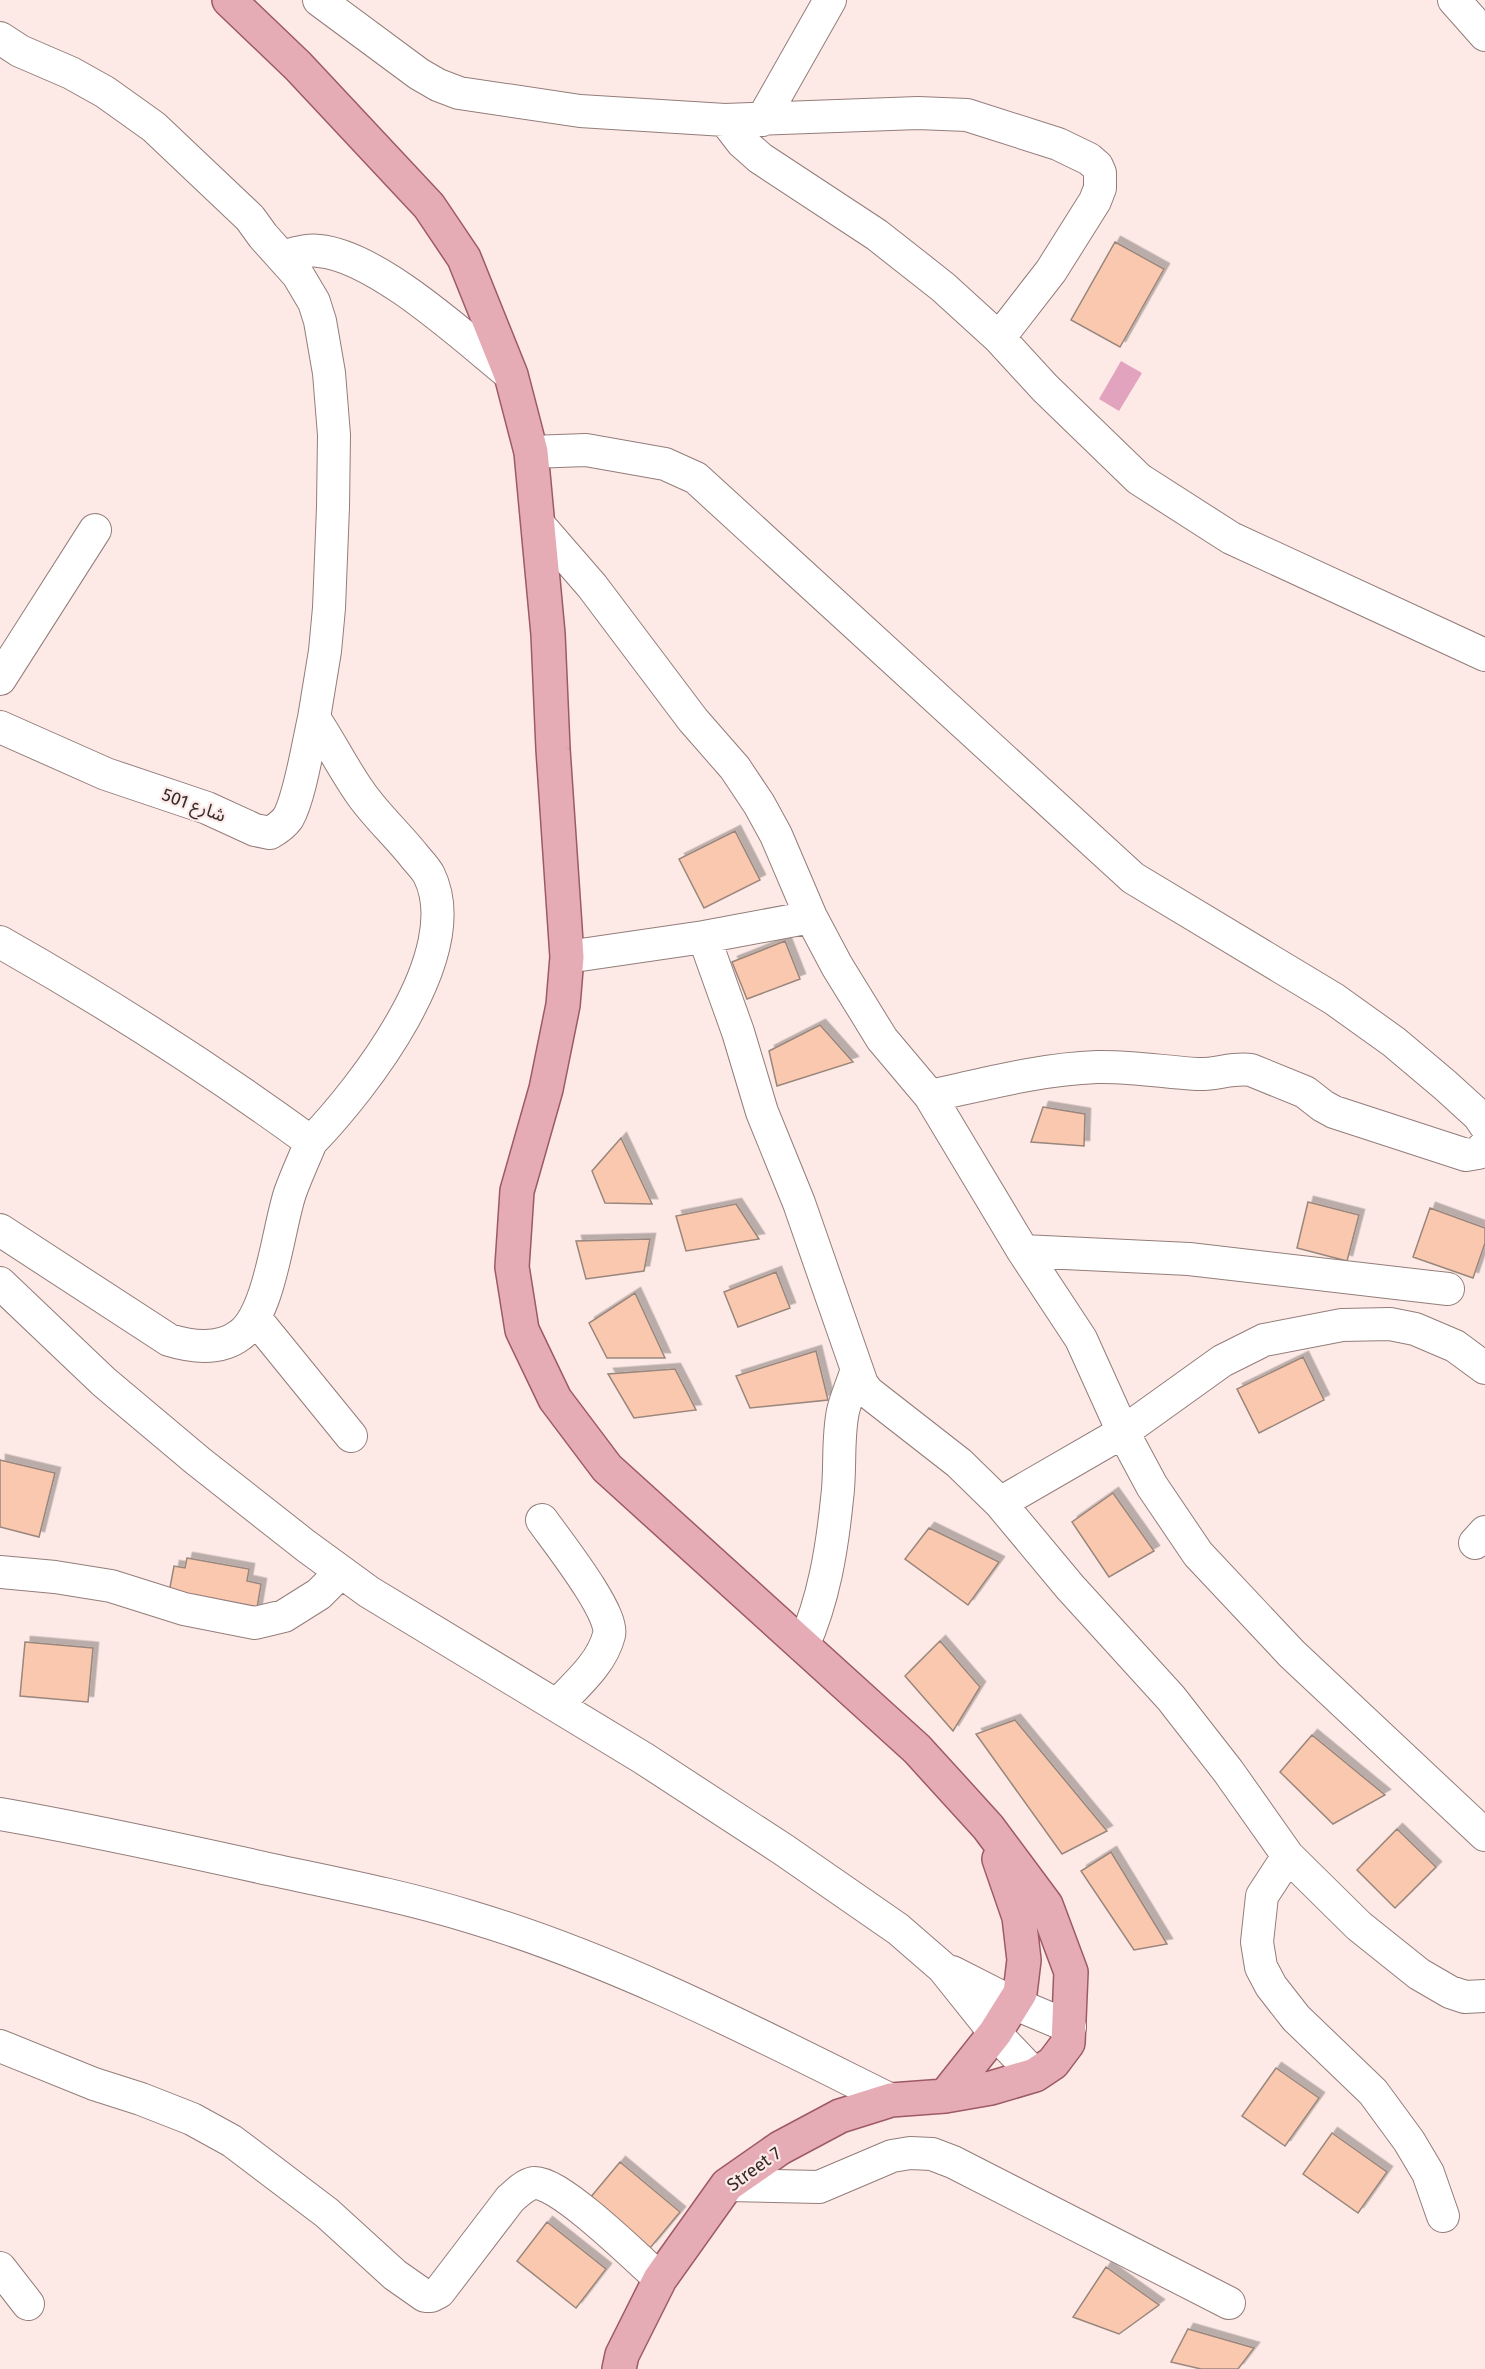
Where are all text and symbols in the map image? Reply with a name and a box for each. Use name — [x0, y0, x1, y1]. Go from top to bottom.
street label: شارع 501 — [158, 783, 229, 829]
street label: Street 7 — [723, 2142, 785, 2196]

